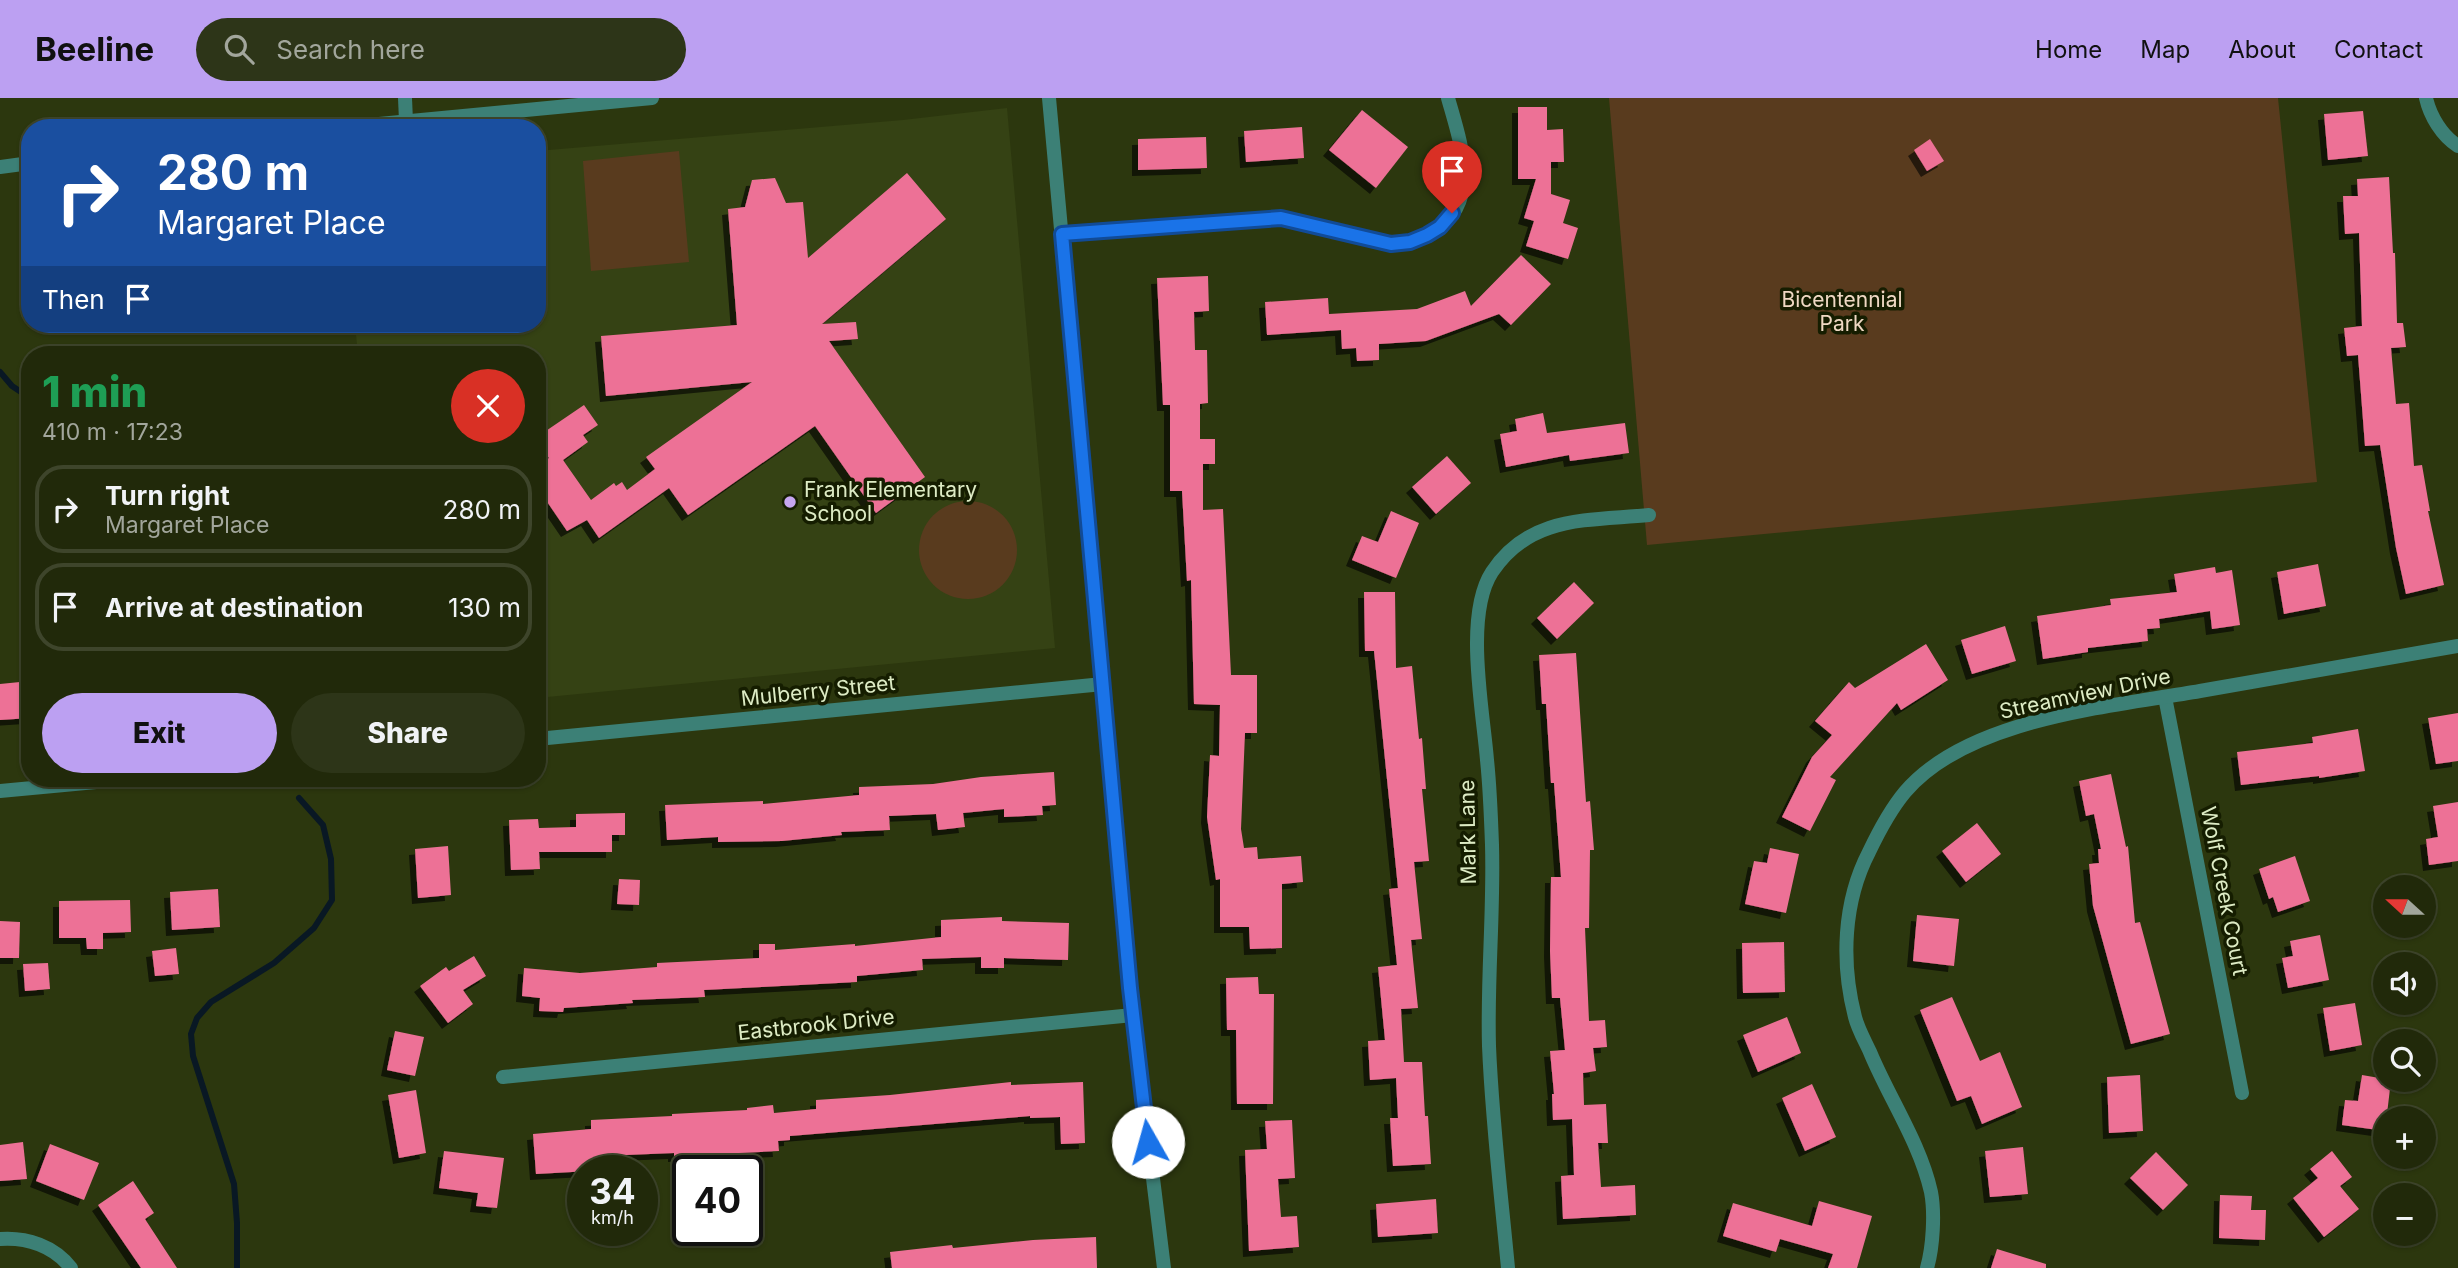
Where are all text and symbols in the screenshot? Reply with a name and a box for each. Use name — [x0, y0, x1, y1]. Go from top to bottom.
search box — [196, 18, 686, 81]
text: Beeline — [35, 29, 154, 69]
icon: search — [220, 30, 258, 68]
text: Search here — [276, 34, 425, 65]
text: Home — [2035, 35, 2102, 64]
text: Map — [2140, 35, 2190, 64]
text: About — [2228, 35, 2296, 64]
text: Contact — [2334, 35, 2423, 64]
pin — [1422, 141, 1482, 213]
text: 280 m — [157, 143, 309, 202]
icon: right — [42, 147, 133, 238]
icon: arrive — [1433, 152, 1471, 190]
text: Margaret Place — [157, 203, 386, 242]
icon: arrive — [119, 280, 157, 318]
text: Then — [42, 284, 105, 315]
park label: Bicentennial Park — [1781, 287, 1903, 336]
text: 1 min — [42, 366, 147, 417]
button: close — [451, 369, 525, 443]
text: 410 m · 17:23 — [42, 418, 183, 446]
place label: Frank Elementary School — [804, 477, 977, 526]
text: Turn right — [105, 480, 230, 511]
icon: right — [46, 490, 84, 528]
text: 280 m — [443, 494, 521, 525]
marker: Frank Elementary School — [782, 494, 798, 510]
text: Margaret Place — [105, 511, 269, 539]
icon: arrive — [46, 588, 84, 626]
text: Arrive at destination — [105, 592, 364, 623]
text: 130 m — [448, 592, 521, 623]
street label: Streamview Drive — [1997, 663, 2173, 724]
street label: Mulberry Street — [740, 670, 896, 711]
button: Exit — [42, 693, 277, 773]
button: Share — [291, 693, 525, 773]
street label: Mark Lane — [1454, 779, 1481, 885]
street label: Wolf Creek Court — [2196, 804, 2253, 977]
north arrow — [2373, 875, 2436, 938]
map controls — [2373, 875, 2436, 1246]
button: sound — [2373, 952, 2436, 1015]
street label: Eastbrook Drive — [736, 1004, 896, 1045]
button: search — [2373, 1029, 2436, 1092]
position arrow — [1111, 1105, 1185, 1179]
button: + — [2373, 1106, 2436, 1169]
speed limit sign: 40 — [672, 1155, 763, 1246]
text: 34 — [589, 1170, 636, 1212]
button: − — [2373, 1183, 2436, 1246]
text: km/h — [591, 1207, 634, 1228]

